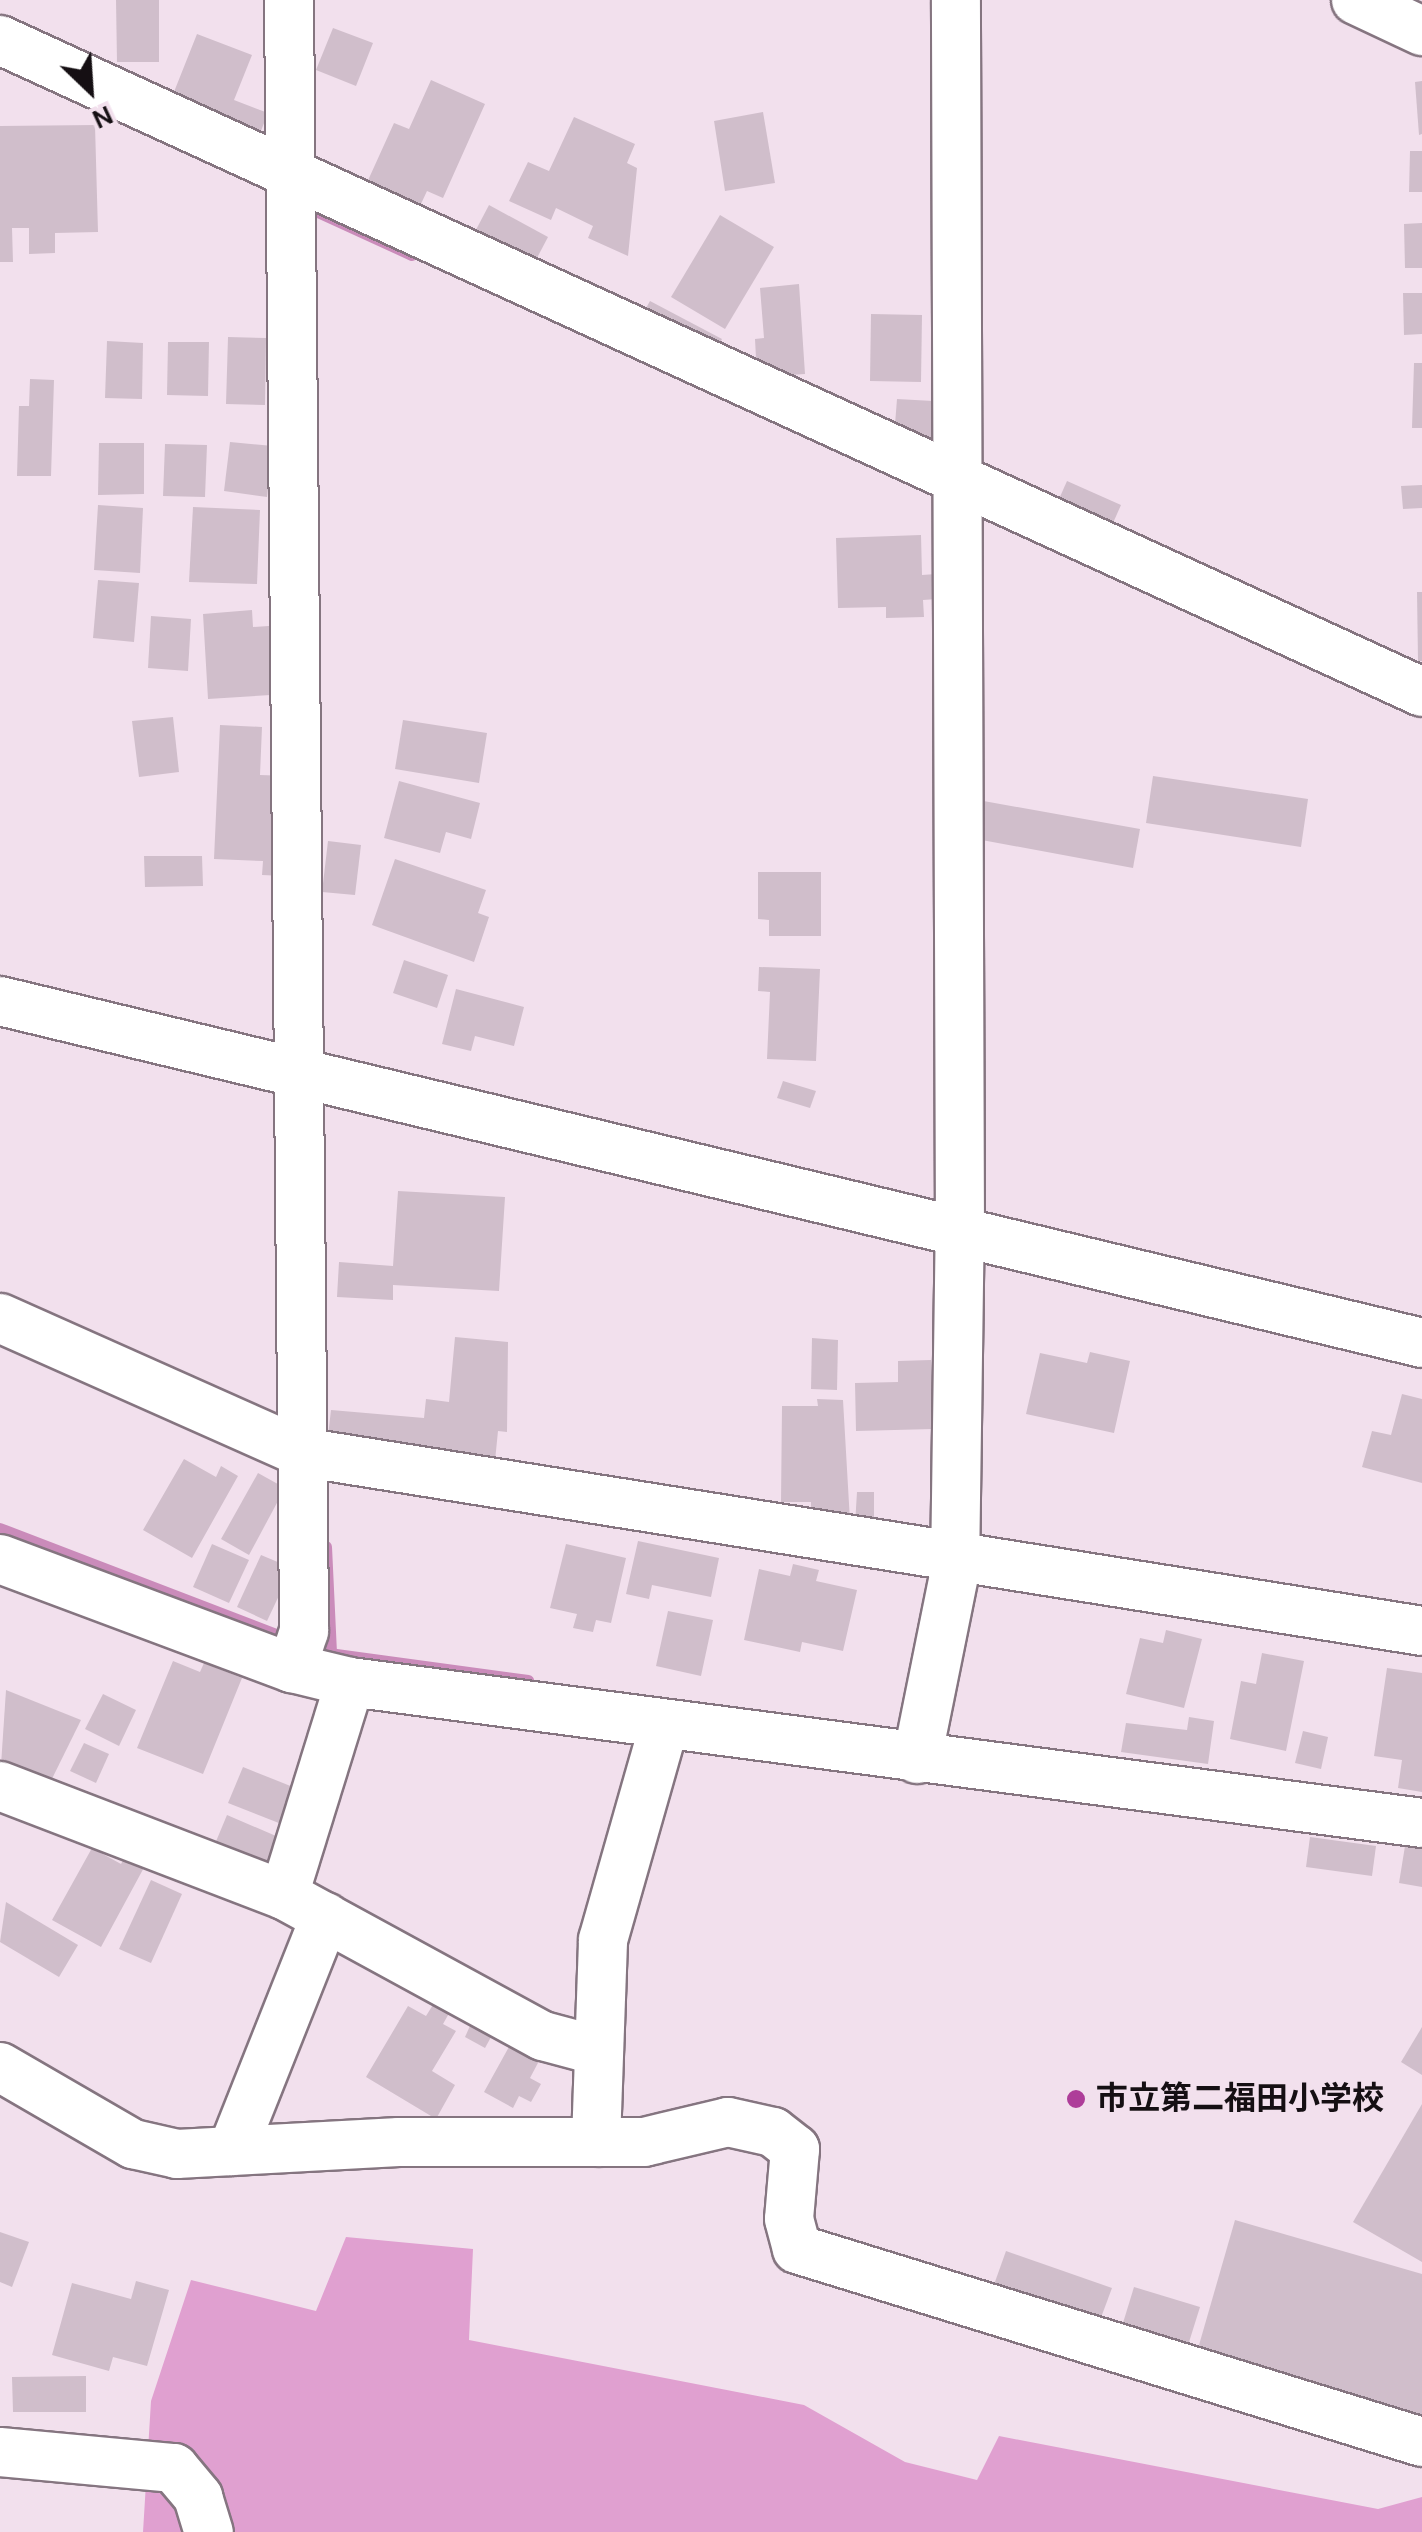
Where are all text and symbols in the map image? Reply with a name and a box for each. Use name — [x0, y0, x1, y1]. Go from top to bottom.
north arrow — [40, 40, 140, 140]
text: N — [87, 98, 119, 137]
place label: 市立第二福田小学校 — [1096, 2080, 1384, 2118]
marker: 市立第二福田小学校 — [1065, 2088, 1087, 2110]

